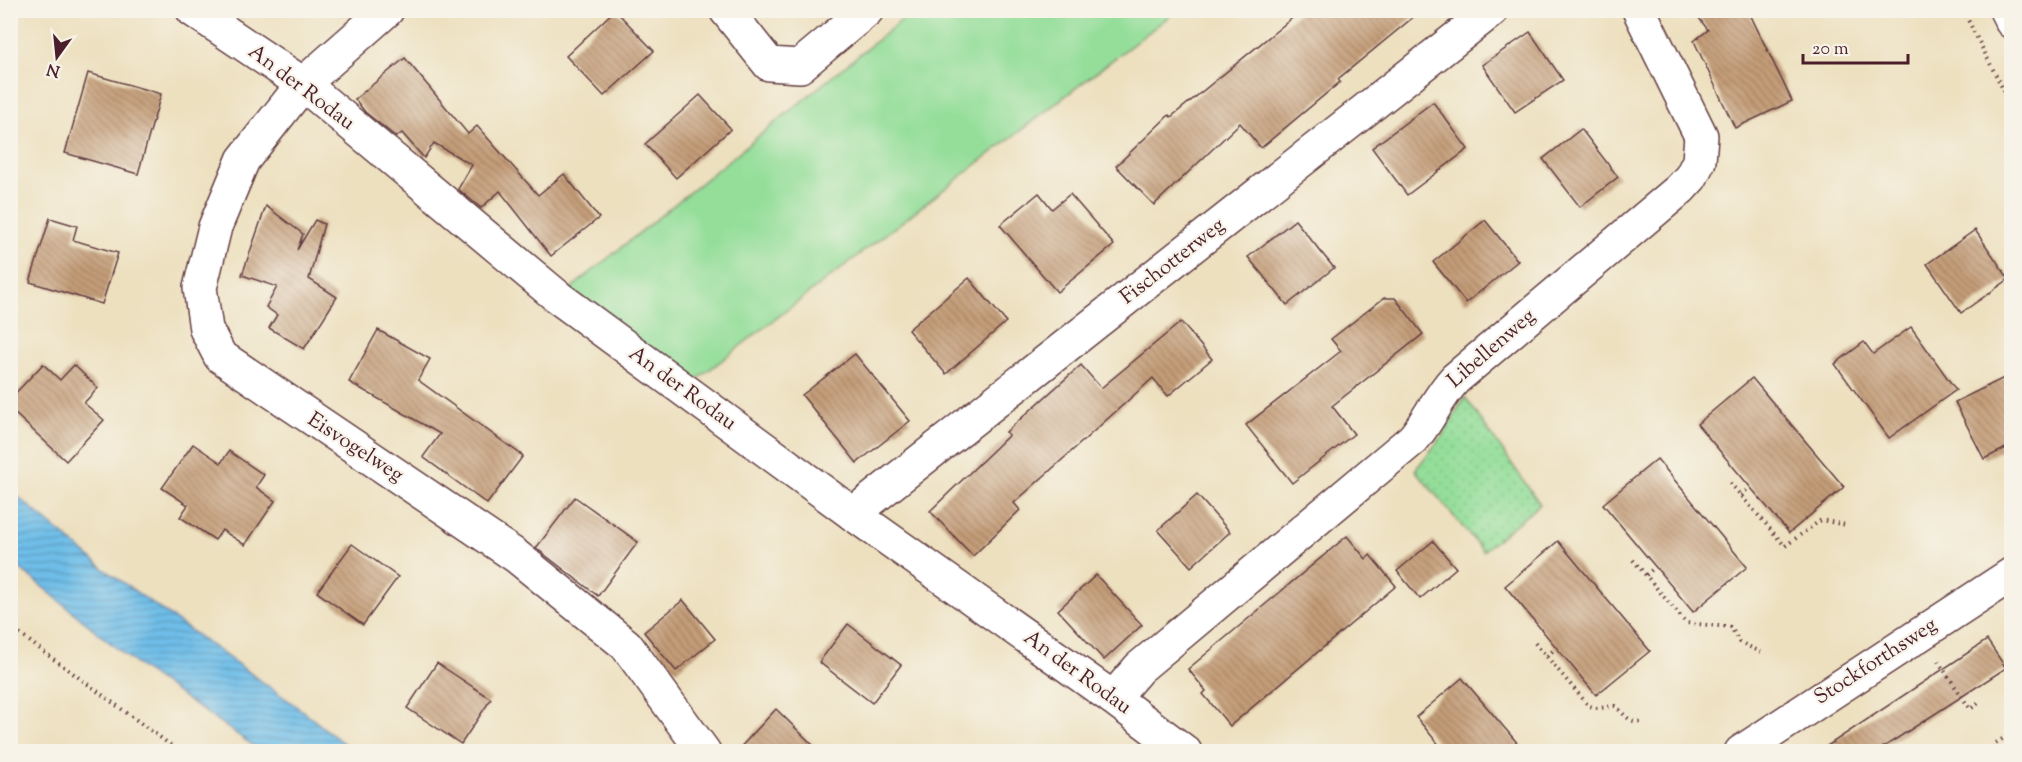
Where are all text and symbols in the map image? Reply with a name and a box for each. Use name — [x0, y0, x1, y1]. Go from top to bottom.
north arrow — [27, 27, 87, 87]
scale bar — [1803, 27, 1908, 65]
text: 20 m — [1812, 37, 1849, 63]
street label: An der Rodau — [241, 38, 361, 138]
text: N — [44, 56, 63, 82]
street label: Fischotterweg — [1114, 212, 1232, 312]
street label: Libellenweg — [1441, 302, 1543, 396]
street label: An der Rodau — [622, 340, 742, 438]
street label: Eisvogelweg — [301, 406, 409, 490]
street label: Stockforthsweg — [1809, 611, 1943, 713]
street label: An der Rodau — [1017, 624, 1137, 722]

